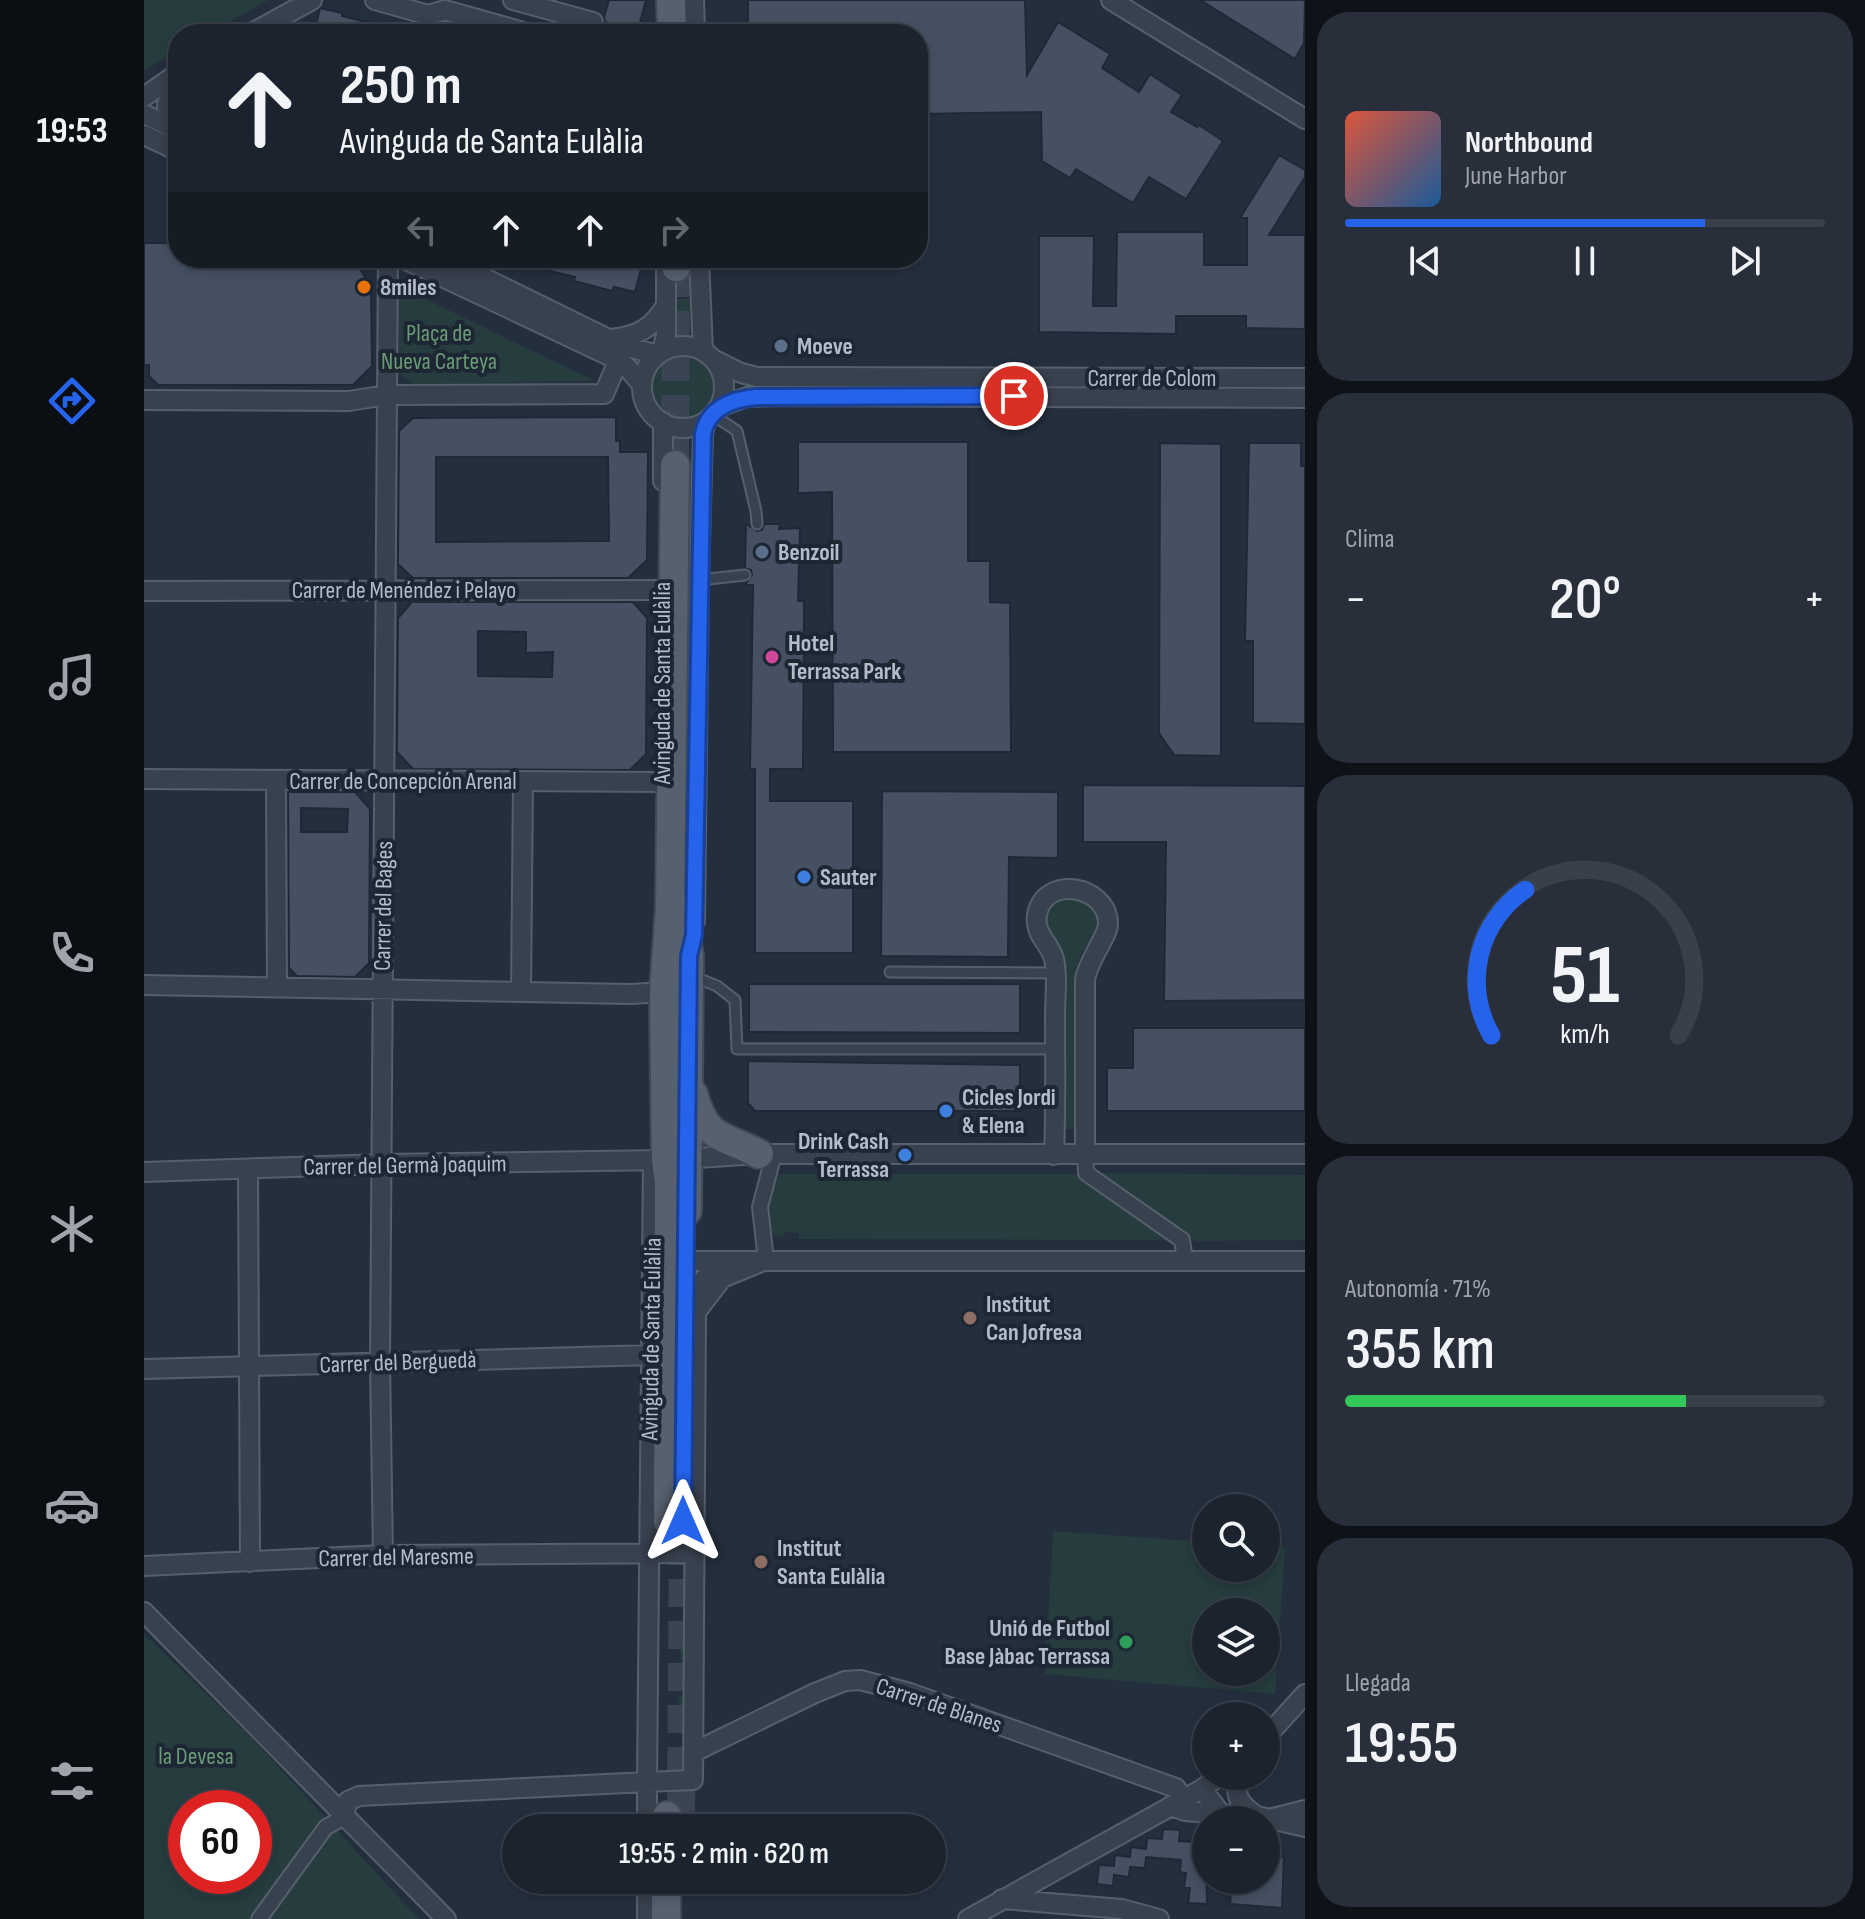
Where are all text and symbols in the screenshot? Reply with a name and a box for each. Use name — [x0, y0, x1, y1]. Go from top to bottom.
text: 250 m — [340, 53, 462, 120]
icon: ahead — [208, 56, 312, 160]
text: 19:53 — [36, 110, 108, 153]
text: Avinguda de Santa Eulàlia — [340, 121, 644, 164]
text: Northbound — [1465, 125, 1593, 161]
text: June Harbor — [1465, 161, 1567, 192]
icon: left — [400, 208, 444, 252]
icon: ahead — [484, 208, 528, 252]
icon: ahead — [568, 208, 612, 252]
icon: right — [652, 208, 696, 252]
icon: previous — [1403, 239, 1447, 283]
icon: pause — [1563, 239, 1607, 283]
icon: next — [1723, 239, 1767, 283]
place label: 8miles — [380, 273, 436, 302]
marker: 8miles — [355, 278, 373, 296]
park label: Plaça de Nueva Carteya — [381, 319, 497, 376]
place label: Moeve — [797, 332, 853, 361]
marker: Moeve — [772, 337, 790, 355]
pin — [980, 362, 1048, 430]
street label: Carrer de Colom — [1088, 364, 1216, 393]
icon: directions — [44, 373, 100, 429]
icon: arrive — [992, 374, 1036, 418]
text: Clima — [1345, 524, 1395, 555]
place label: Benzoil — [778, 538, 839, 567]
marker: Benzoil — [753, 543, 771, 561]
text: 20° — [1549, 564, 1621, 636]
text: − — [1345, 573, 1367, 626]
text: + — [1803, 573, 1825, 626]
street label: Carrer de Menéndez i Pelayo — [292, 576, 516, 605]
street label: Avinguda de Santa Eulàlia — [648, 582, 677, 785]
place label: Hotel Terrassa Park — [788, 629, 901, 686]
marker: Hotel Terrassa Park — [763, 648, 781, 666]
icon: music — [44, 649, 100, 705]
street label: Carrer de Concepción Arenal — [289, 767, 517, 796]
street label: Carrer del Bages — [368, 841, 399, 971]
place label: Sauter — [820, 863, 877, 892]
marker: Sauter — [795, 868, 813, 886]
icon: phone — [44, 925, 100, 981]
text: 51 — [1550, 926, 1620, 1026]
text: km/h — [1560, 1017, 1610, 1052]
place label: Cicles Jordi & Elena — [962, 1083, 1056, 1140]
marker: Cicles Jordi & Elena — [937, 1102, 955, 1120]
place label: Drink Cash Terrassa — [798, 1127, 889, 1184]
marker: Drink Cash Terrassa — [896, 1146, 914, 1164]
street label: Carrer del Germà Joaquim — [303, 1149, 507, 1182]
icon: climate — [44, 1201, 100, 1257]
street label: Avinguda de Santa Eulàlia — [635, 1237, 668, 1442]
text: Autonomía · 71% — [1345, 1274, 1491, 1305]
place label: Institut Can Jofresa — [986, 1290, 1082, 1347]
marker: Institut Can Jofresa — [961, 1309, 979, 1327]
text: 355 km — [1345, 1314, 1495, 1386]
street label: Carrer del Berguedà — [319, 1345, 477, 1380]
icon: car — [44, 1477, 100, 1533]
position arrow — [641, 1479, 725, 1563]
map controls — [1192, 1494, 1280, 1894]
button: search — [1192, 1494, 1280, 1582]
place label: Institut Santa Eulàlia — [777, 1534, 885, 1591]
street label: Carrer del Maresme — [318, 1542, 474, 1573]
marker: Institut Santa Eulàlia — [752, 1553, 770, 1571]
button: layers — [1192, 1598, 1280, 1686]
place label: Unió de Futbol Base Jàbac Terrassa — [945, 1614, 1110, 1671]
marker: Unió de Futbol Base Jàbac Terrassa — [1117, 1633, 1135, 1651]
text: Llegada — [1345, 1668, 1411, 1699]
street label: Carrer de Blanes — [872, 1672, 1005, 1739]
button: + — [1192, 1702, 1280, 1790]
text: 19:55 — [1345, 1708, 1458, 1780]
park label: la Devesa — [158, 1742, 234, 1771]
icon: filters — [44, 1753, 100, 1809]
speed limit sign: 60 — [168, 1790, 272, 1894]
button: − — [1192, 1806, 1280, 1894]
text: 19:55 · 2 min · 620 m — [619, 1836, 829, 1872]

